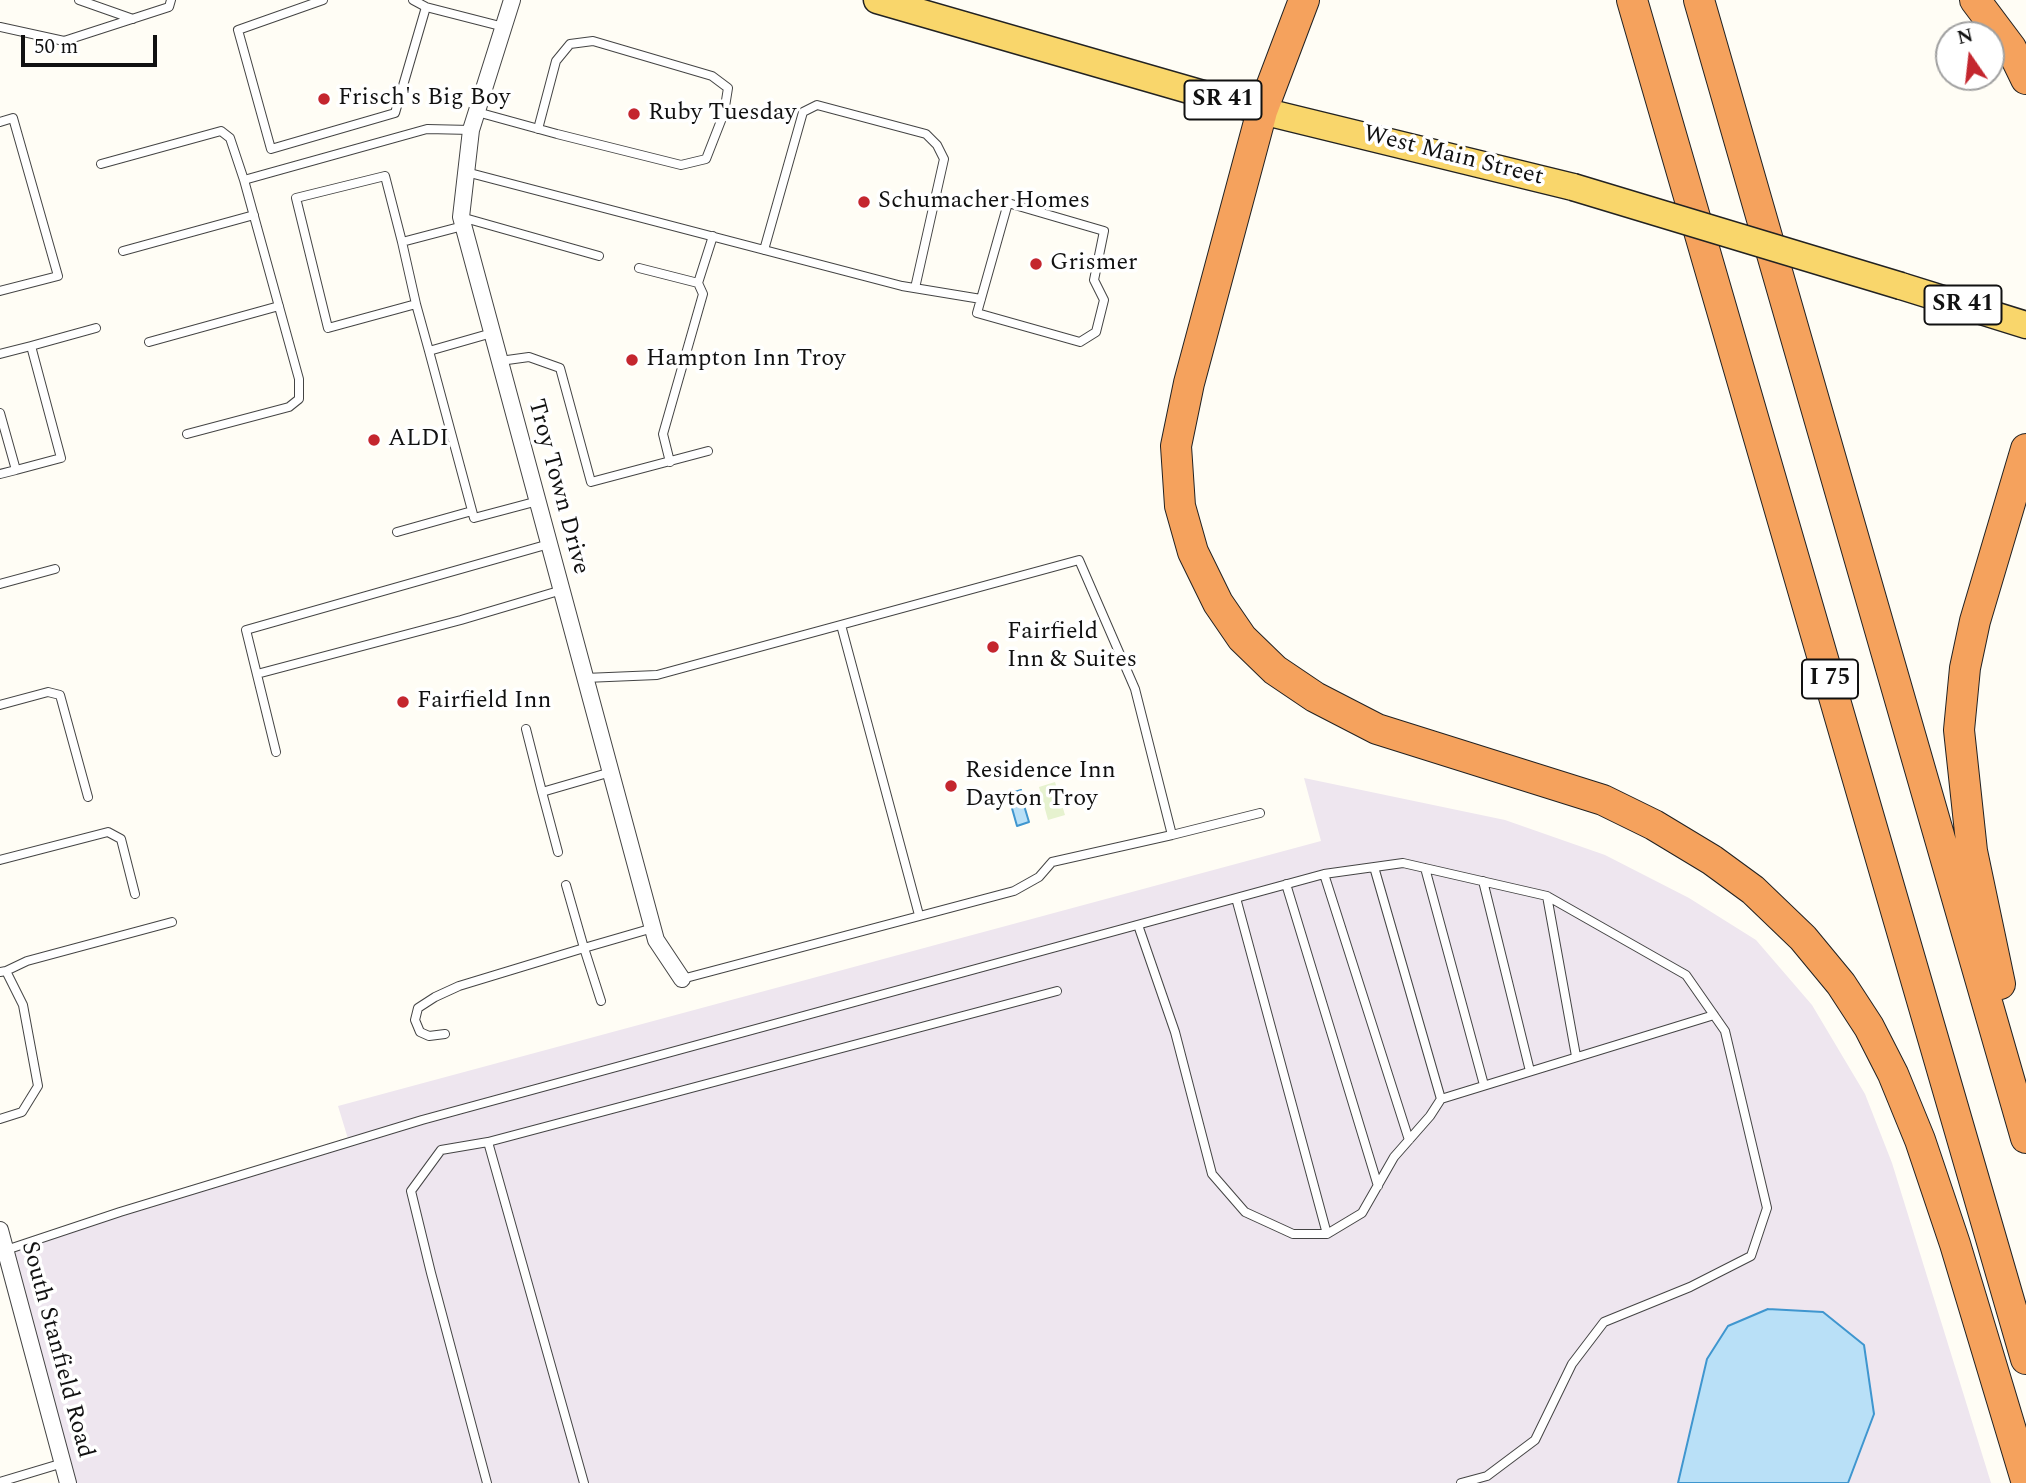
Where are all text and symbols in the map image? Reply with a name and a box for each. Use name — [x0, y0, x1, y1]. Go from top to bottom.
scale bar — [24, 21, 161, 65]
north arrow — [1935, 21, 2005, 91]
text: N — [1954, 21, 1976, 53]
text: 50 m — [34, 31, 78, 63]
road number: SR 41 — [1184, 80, 1262, 120]
place label: Frisch's Big Boy — [338, 85, 510, 113]
marker: Frisch's Big Boy — [316, 91, 332, 107]
place label: Ruby Tuesday — [648, 100, 796, 128]
marker: Ruby Tuesday — [626, 106, 642, 122]
street label: West Main Street — [1360, 121, 1546, 193]
place label: Schumacher Homes — [878, 188, 1090, 216]
marker: Schumacher Homes — [856, 194, 872, 210]
place label: Grismer — [1050, 250, 1138, 278]
marker: Grismer — [1028, 256, 1044, 272]
road number: SR 41 — [1924, 286, 2002, 324]
place label: Hampton Inn Troy — [646, 346, 846, 374]
marker: Hampton Inn Troy — [624, 352, 640, 368]
street label: Troy Town Drive — [520, 396, 594, 578]
place label: ALDI — [388, 426, 449, 454]
marker: ALDI — [366, 432, 382, 448]
place label: Fairfield Inn & Suites — [1007, 619, 1137, 675]
marker: Fairfield Inn & Suites — [985, 639, 1001, 655]
road number: I 75 — [1802, 660, 1858, 698]
place label: Fairfield Inn — [417, 688, 551, 716]
marker: Fairfield Inn — [395, 694, 411, 710]
place label: Residence Inn Dayton Troy — [965, 758, 1116, 814]
marker: Residence Inn Dayton Troy — [943, 778, 959, 794]
street label: South Stanfield Road — [13, 1239, 99, 1461]

